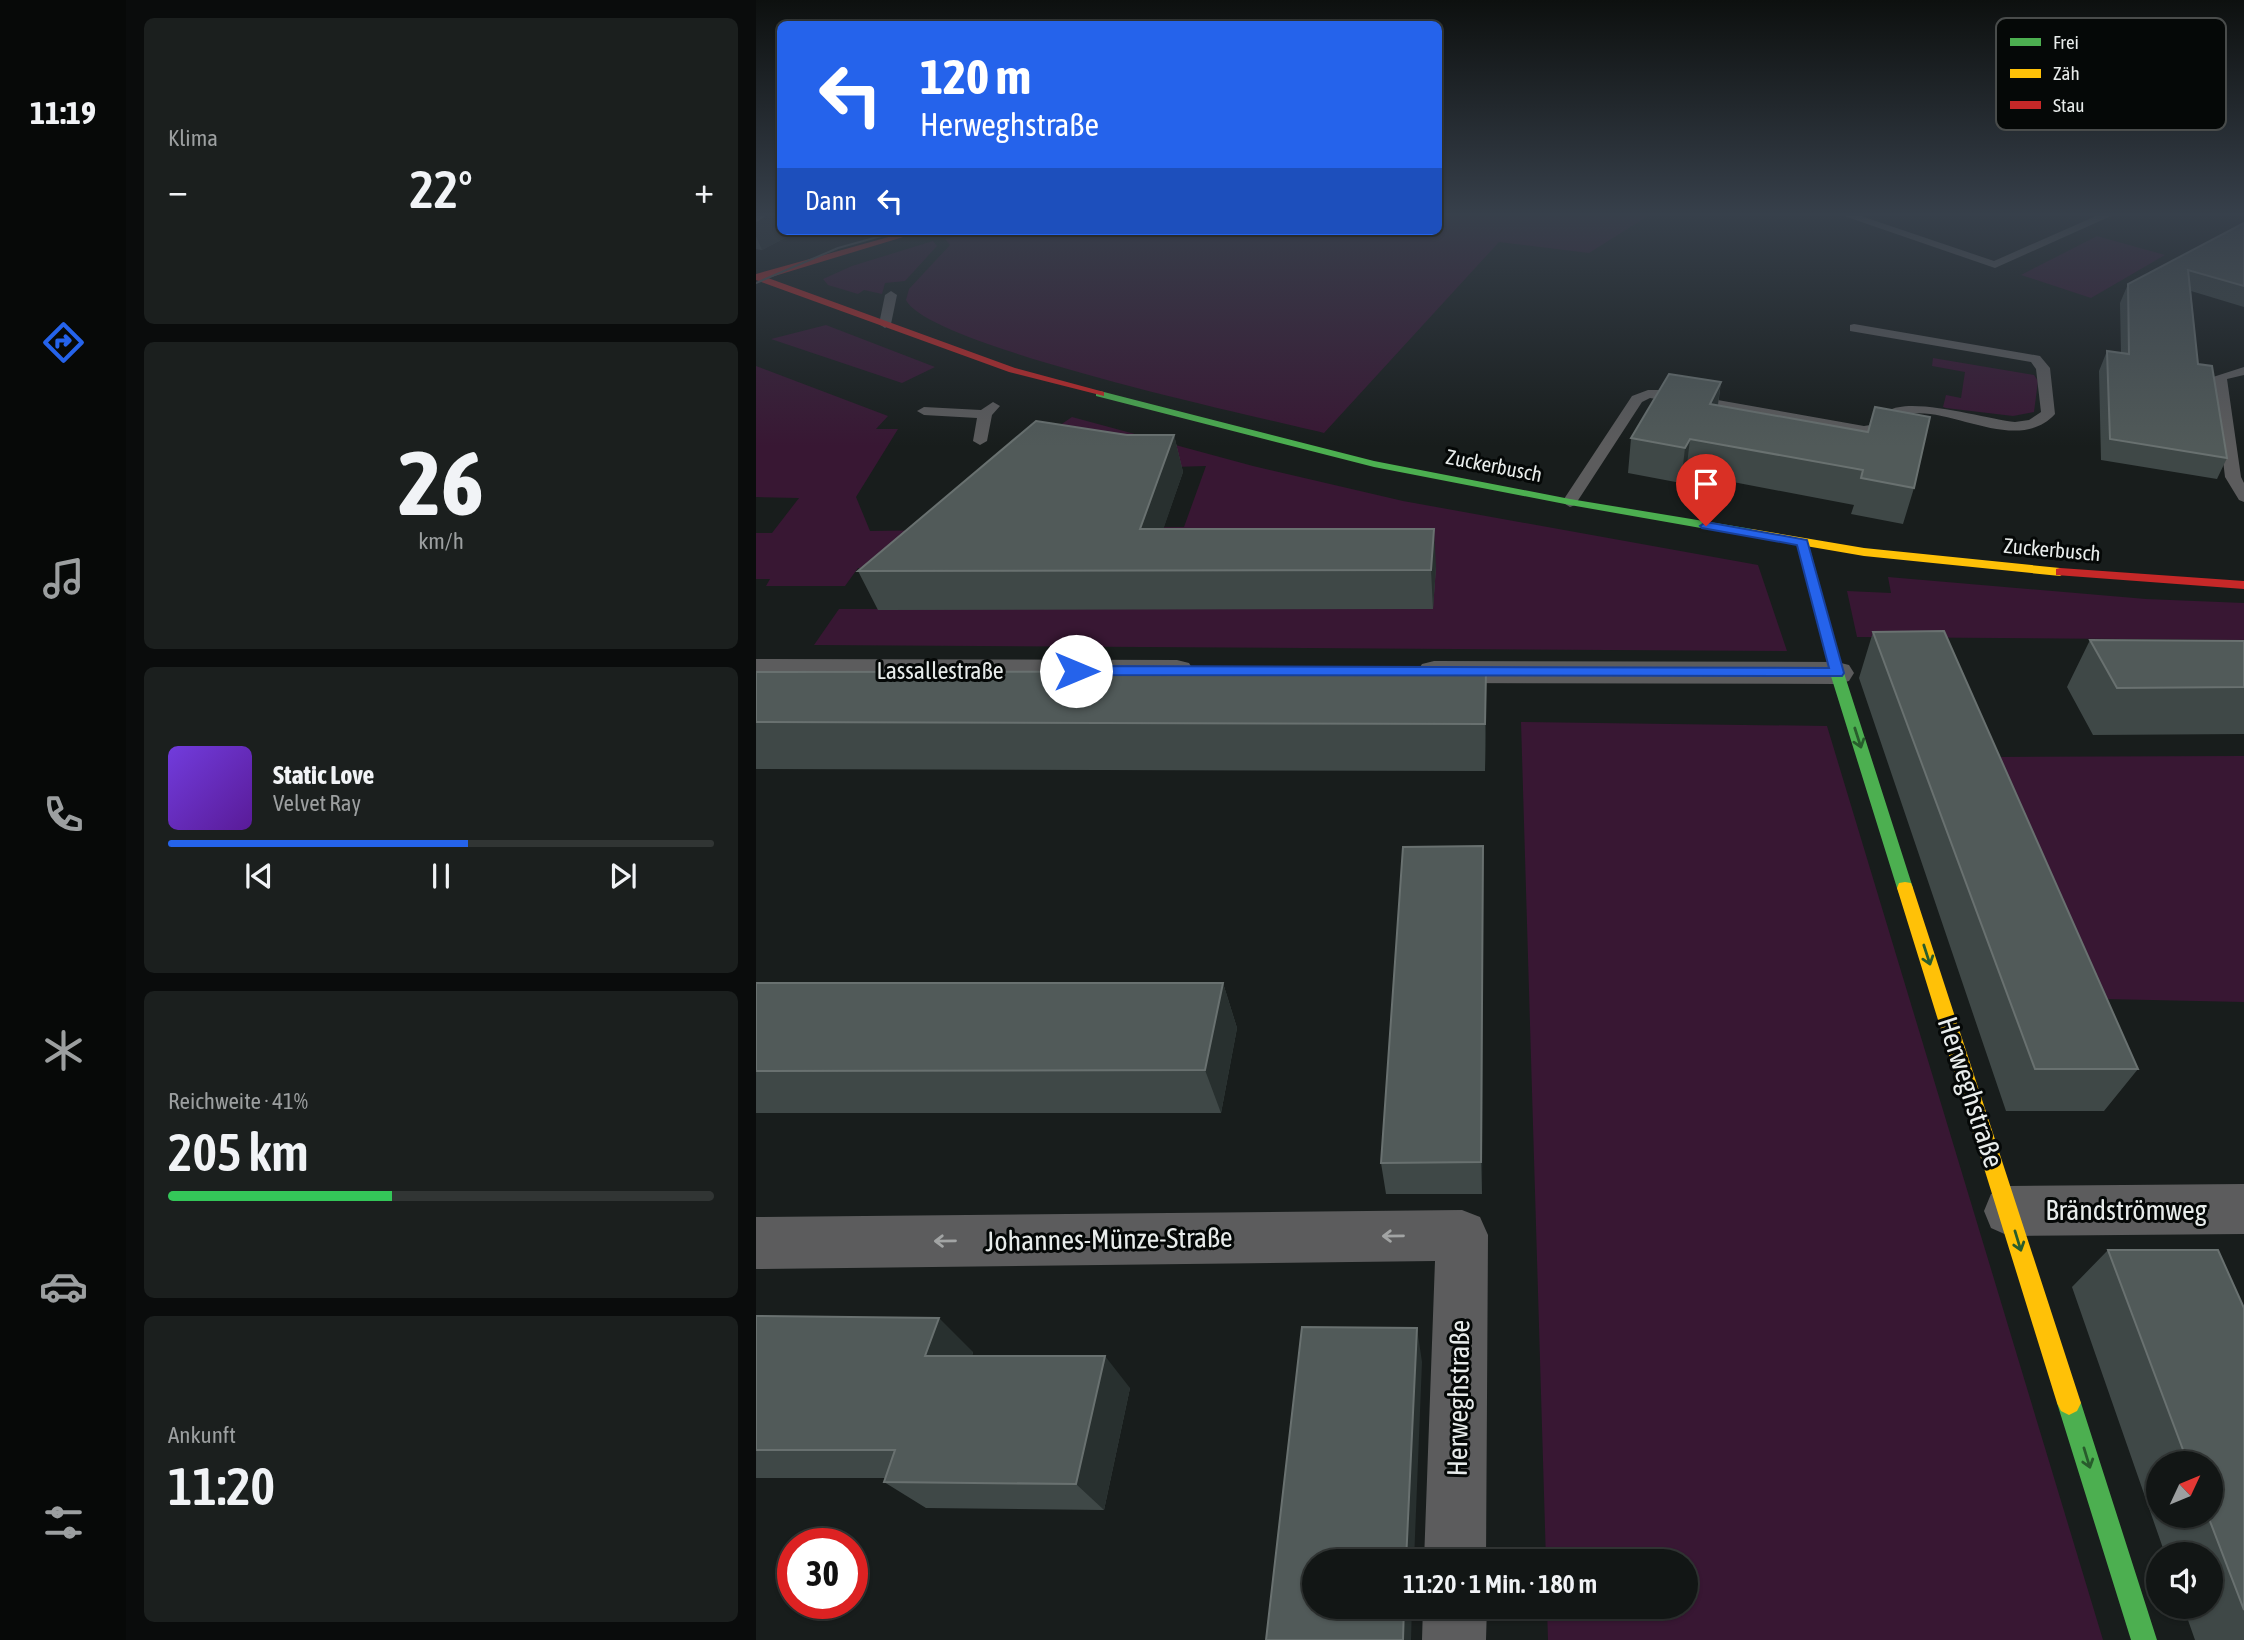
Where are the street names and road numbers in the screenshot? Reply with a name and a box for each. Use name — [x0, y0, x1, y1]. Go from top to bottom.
street label: Zuckerbusch — [1444, 444, 1544, 486]
street label: Zuckerbusch — [2003, 533, 2102, 565]
street label: Lassallestraße — [876, 657, 1004, 684]
street label: Herweghstraße — [1932, 1013, 2010, 1171]
street label: Brändströmweg — [2045, 1194, 2207, 1226]
street label: Johannes-Münze-Straße — [985, 1221, 1233, 1257]
street label: Herweghstraße — [1441, 1319, 1475, 1477]

